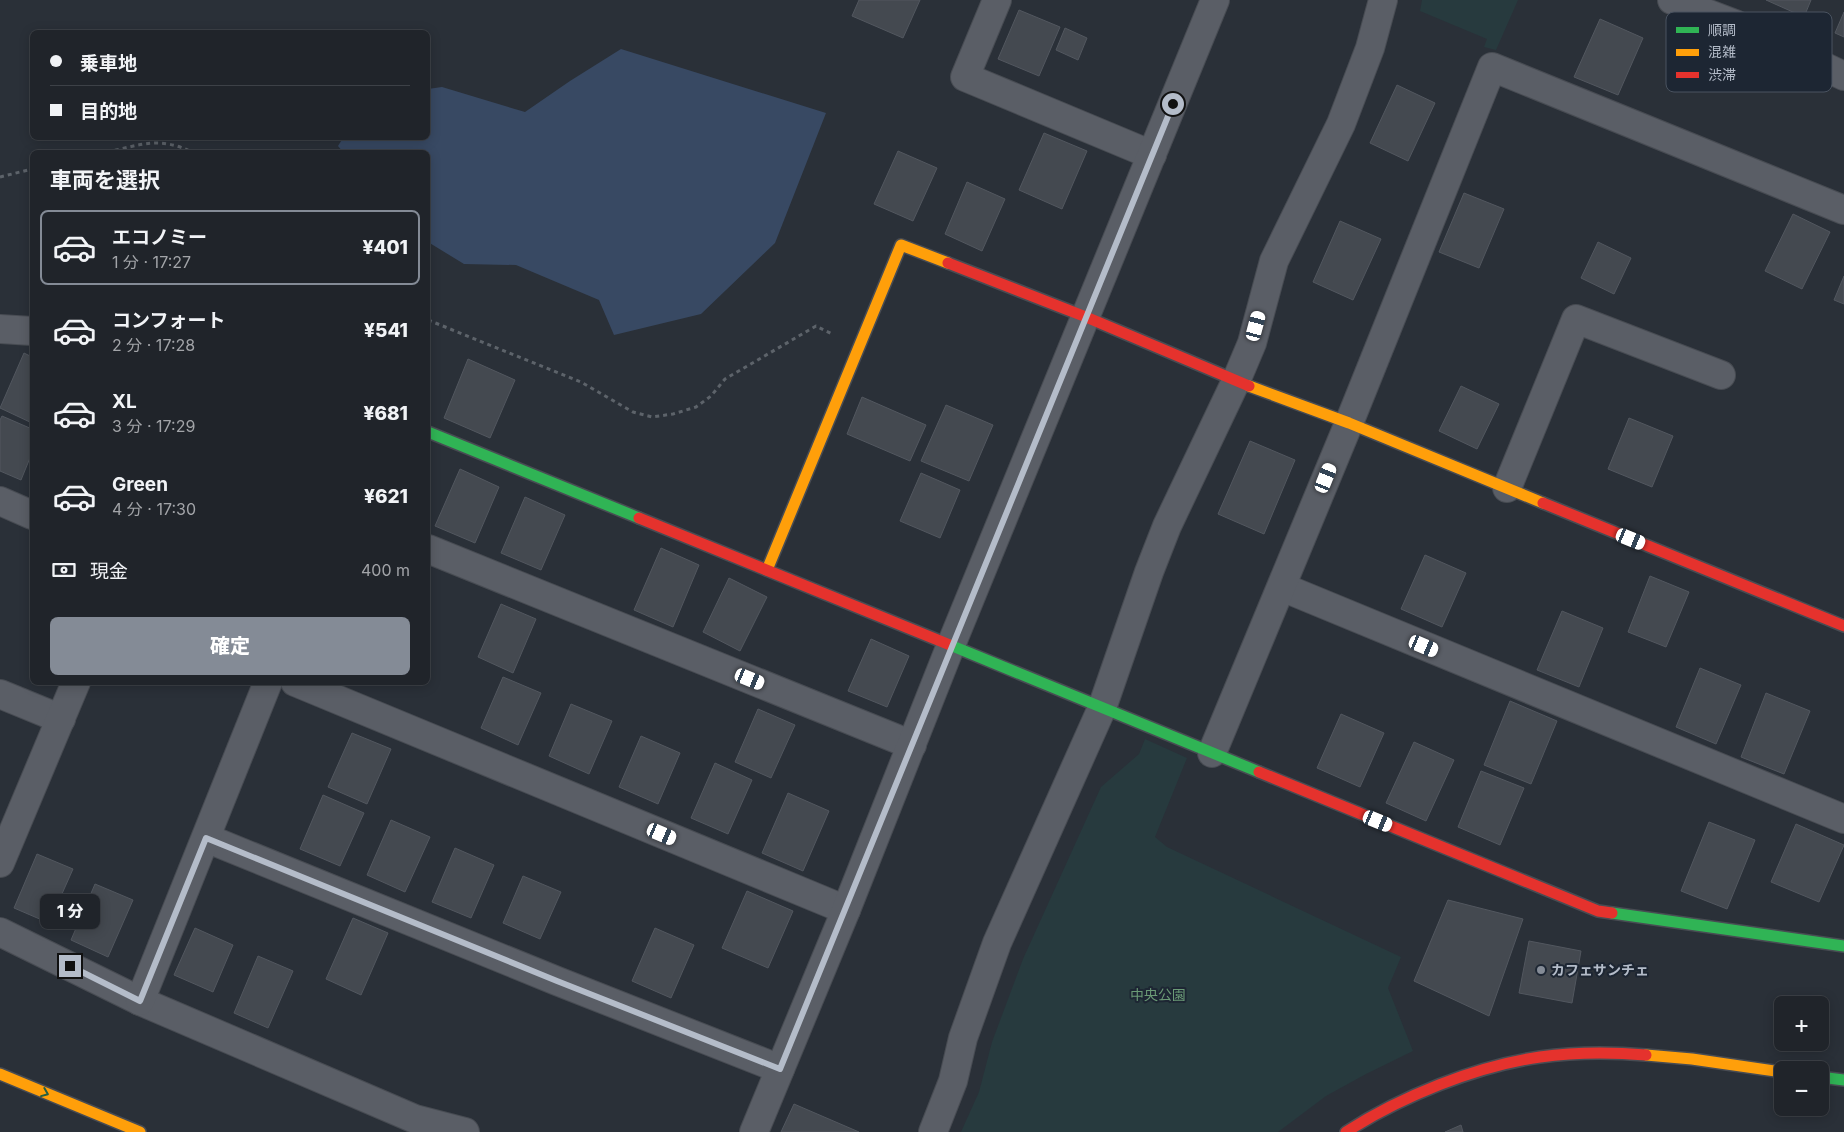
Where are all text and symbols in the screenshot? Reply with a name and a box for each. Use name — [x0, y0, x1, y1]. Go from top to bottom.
legend — [1666, 12, 1832, 92]
text: 順調 — [1708, 21, 1736, 38]
text: 混雑 — [1708, 43, 1736, 60]
text: 乗車地 — [80, 52, 137, 75]
text: 渋滞 — [1708, 66, 1736, 83]
route start — [1162, 93, 1184, 115]
text: 目的地 — [80, 100, 137, 123]
text: 車両を選択 — [50, 167, 160, 193]
icon: car — [52, 225, 97, 270]
text: エコノミー — [112, 226, 207, 249]
text: ¥401 — [362, 236, 408, 259]
text: 1 分 · 17:27 — [112, 252, 191, 272]
icon: car — [52, 308, 97, 353]
text: コンフォート — [112, 309, 225, 332]
car — [1244, 310, 1267, 342]
text: ¥541 — [364, 319, 408, 342]
text: 2 分 · 17:28 — [112, 335, 195, 355]
text: XL — [112, 390, 137, 413]
icon: car — [52, 391, 97, 436]
text: ¥681 — [363, 402, 408, 425]
text: 3 分 · 17:29 — [112, 416, 195, 436]
car — [1313, 461, 1338, 495]
text: Green — [112, 473, 168, 496]
icon: car — [52, 474, 97, 519]
text: ¥621 — [364, 485, 408, 508]
text: 4 分 · 17:30 — [112, 499, 196, 519]
car — [1614, 526, 1647, 552]
icon: cash — [50, 556, 78, 584]
text: 現金 — [90, 560, 128, 583]
text: 400 m — [361, 560, 410, 580]
button: 確定 — [50, 617, 410, 675]
car — [1407, 633, 1440, 659]
car — [733, 666, 766, 692]
car — [1361, 808, 1394, 834]
car — [645, 821, 678, 847]
callout: 1 分 — [40, 894, 100, 928]
text: 1 分 — [57, 901, 83, 921]
route end — [59, 955, 81, 977]
place label: カフェサンチェ — [1551, 961, 1649, 978]
marker: カフェサンチェ — [1535, 964, 1547, 976]
park label: 中央公園 — [1130, 986, 1186, 1003]
map controls — [1774, 996, 1829, 1116]
button: + — [1774, 996, 1829, 1051]
button: − — [1774, 1061, 1829, 1116]
one-way arrow — [40, 1086, 49, 1097]

